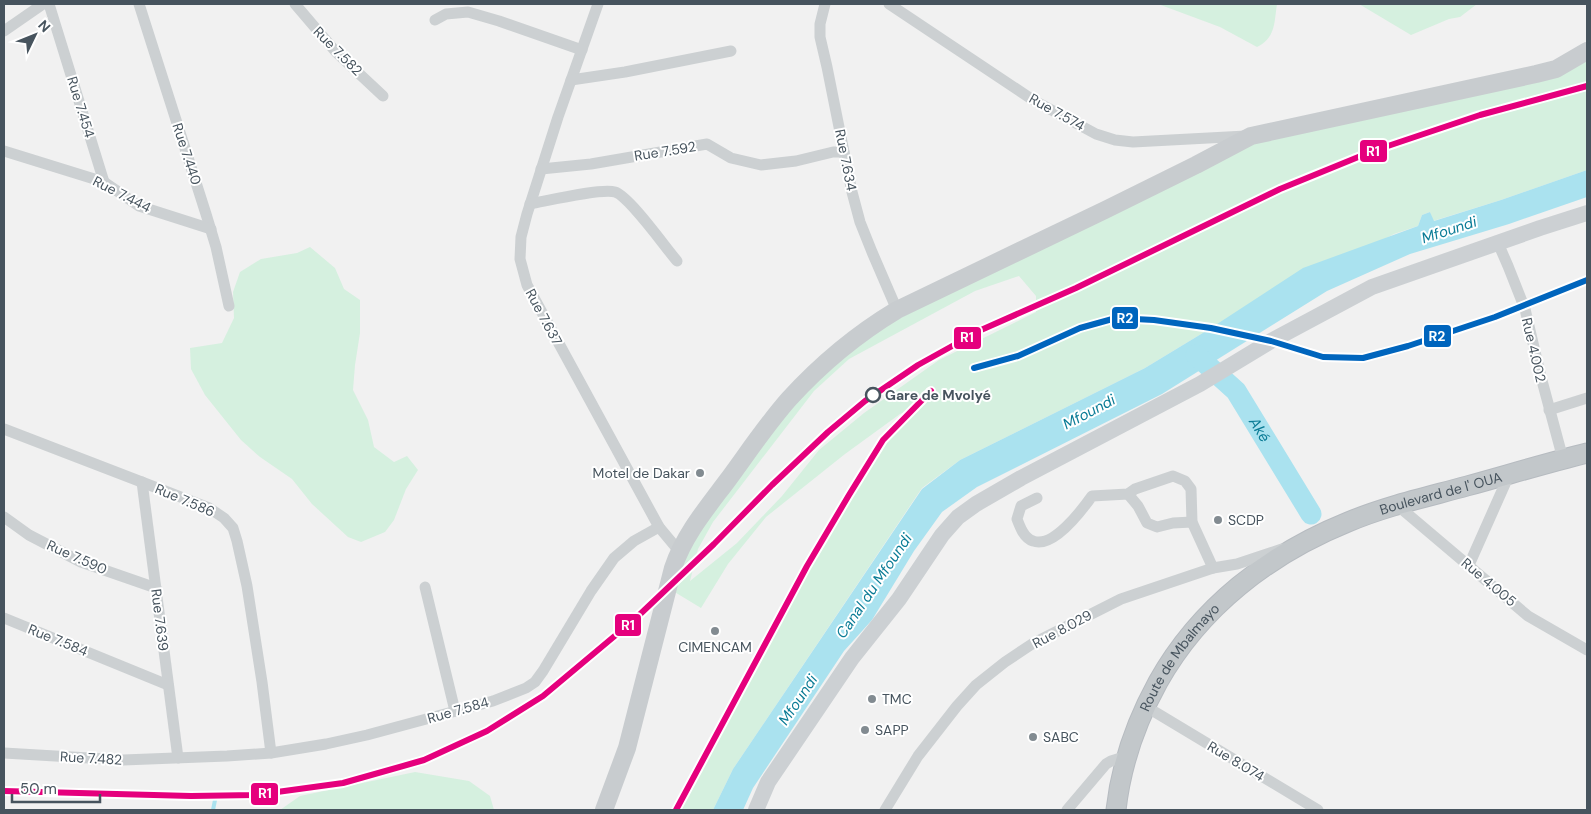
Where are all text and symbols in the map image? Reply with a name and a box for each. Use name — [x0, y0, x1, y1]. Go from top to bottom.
north arrow — [10, 10, 60, 60]
text: N — [34, 16, 55, 36]
street label: Rue 7.582 — [310, 23, 366, 79]
street label: Rue 7.454 — [63, 74, 99, 140]
street label: Rue 7.574 — [1026, 89, 1088, 135]
street label: Rue 7.440 — [169, 121, 205, 187]
street label: Rue 7.634 — [831, 128, 861, 193]
street label: Rue 7.592 — [633, 137, 697, 165]
line badge: R1 — [1359, 139, 1388, 163]
text: R1 — [1366, 142, 1380, 160]
street label: Rue 7.444 — [90, 172, 155, 217]
water label: Mfoundi — [1419, 212, 1479, 248]
street label: Rue 7.637 — [522, 286, 566, 348]
line badge: R2 — [1111, 306, 1139, 330]
text: R2 — [1117, 309, 1133, 327]
street label: Rue 4.002 — [1518, 316, 1550, 384]
line badge: R2 — [1423, 324, 1452, 348]
line badge: R1 — [953, 326, 982, 350]
text: R2 — [1429, 327, 1445, 345]
text: R1 — [960, 328, 974, 346]
place label: Gare de Mvolyé — [885, 386, 991, 404]
marker: Gare de Mvolyé — [865, 387, 881, 403]
water label: Mfoundi — [1059, 390, 1119, 434]
water label: Aké — [1244, 412, 1275, 446]
place label: Motel de Dakar — [593, 464, 690, 482]
marker: Motel de Dakar — [694, 467, 706, 479]
street label: Boulevard de l' OUA — [1377, 468, 1504, 519]
street label: Rue 7.586 — [152, 479, 218, 521]
place label: SCDP — [1228, 511, 1264, 529]
marker: SCDP — [1212, 514, 1224, 526]
water label: Canal du Mfoundi — [831, 529, 917, 642]
street label: Rue 7.590 — [44, 536, 110, 578]
street label: Rue 4.005 — [1458, 554, 1520, 610]
street label: Rue 7.639 — [147, 588, 173, 652]
street label: Route de Mbalmayo — [1136, 599, 1223, 714]
street label: Rue 8.029 — [1029, 606, 1095, 652]
line badge: R1 — [614, 613, 642, 637]
text: R1 — [621, 616, 635, 634]
street label: Rue 7.584 — [25, 620, 91, 660]
marker: CIMENCAM — [709, 625, 721, 637]
place label: CIMENCAM — [678, 638, 752, 656]
water label: Mfoundi — [774, 671, 822, 729]
place label: TMC — [882, 690, 912, 708]
street label: Rue 7.584 — [425, 693, 491, 727]
marker: TMC — [866, 693, 878, 705]
place label: SAPP — [875, 721, 909, 739]
marker: SAPP — [859, 724, 871, 736]
place label: SABC — [1043, 728, 1079, 746]
marker: SABC — [1027, 731, 1039, 743]
street label: Rue 8.074 — [1204, 737, 1268, 785]
street label: Rue 7.482 — [59, 747, 123, 769]
scale bar — [12, 772, 100, 804]
text: 50 m — [20, 779, 57, 799]
line badge: R1 — [250, 782, 279, 806]
text: R1 — [258, 784, 272, 802]

